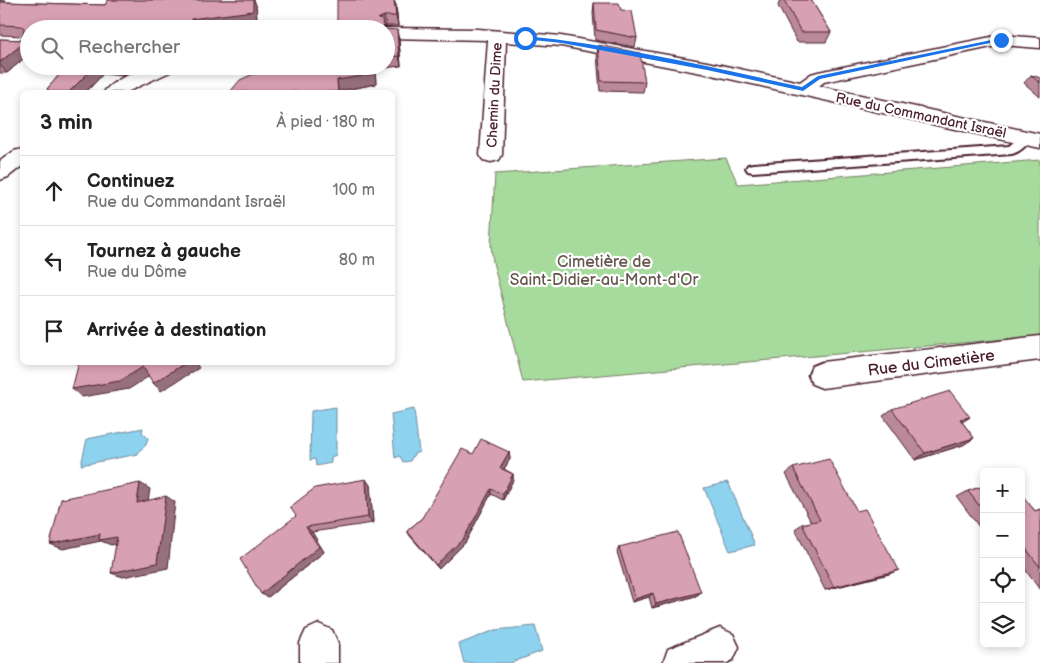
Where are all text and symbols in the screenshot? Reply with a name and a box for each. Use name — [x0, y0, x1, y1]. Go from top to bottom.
search box — [20, 20, 395, 75]
route start — [514, 27, 537, 50]
route end — [990, 29, 1013, 52]
icon: search — [38, 34, 66, 62]
text: Rechercher — [78, 36, 180, 59]
street label: Chemin du Dime — [483, 42, 506, 148]
street label: Rue du Commandant Israël — [834, 89, 1008, 142]
text: 3 min — [40, 110, 93, 135]
text: À pied · 180 m — [276, 113, 375, 132]
text: Continuez — [87, 170, 174, 193]
icon: ahead — [40, 177, 68, 205]
text: 100 m — [332, 181, 375, 200]
text: Rue du Commandant Israël — [87, 193, 286, 212]
text: Tournez à gauche — [87, 240, 241, 263]
icon: left — [40, 247, 68, 275]
text: 80 m — [339, 251, 375, 270]
park label: Cimetière de Saint-Didier-au-Mont-d'Or — [510, 253, 698, 290]
text: Rue du Dôme — [87, 263, 187, 282]
icon: arrive — [40, 317, 68, 345]
text: Arrivée à destination — [87, 319, 266, 342]
street label: Rue du Cimetière — [867, 346, 996, 381]
map controls — [980, 468, 1025, 648]
button: + — [980, 468, 1025, 513]
button: − — [980, 513, 1025, 558]
button: locate — [980, 558, 1025, 603]
button: layers — [980, 603, 1025, 648]

